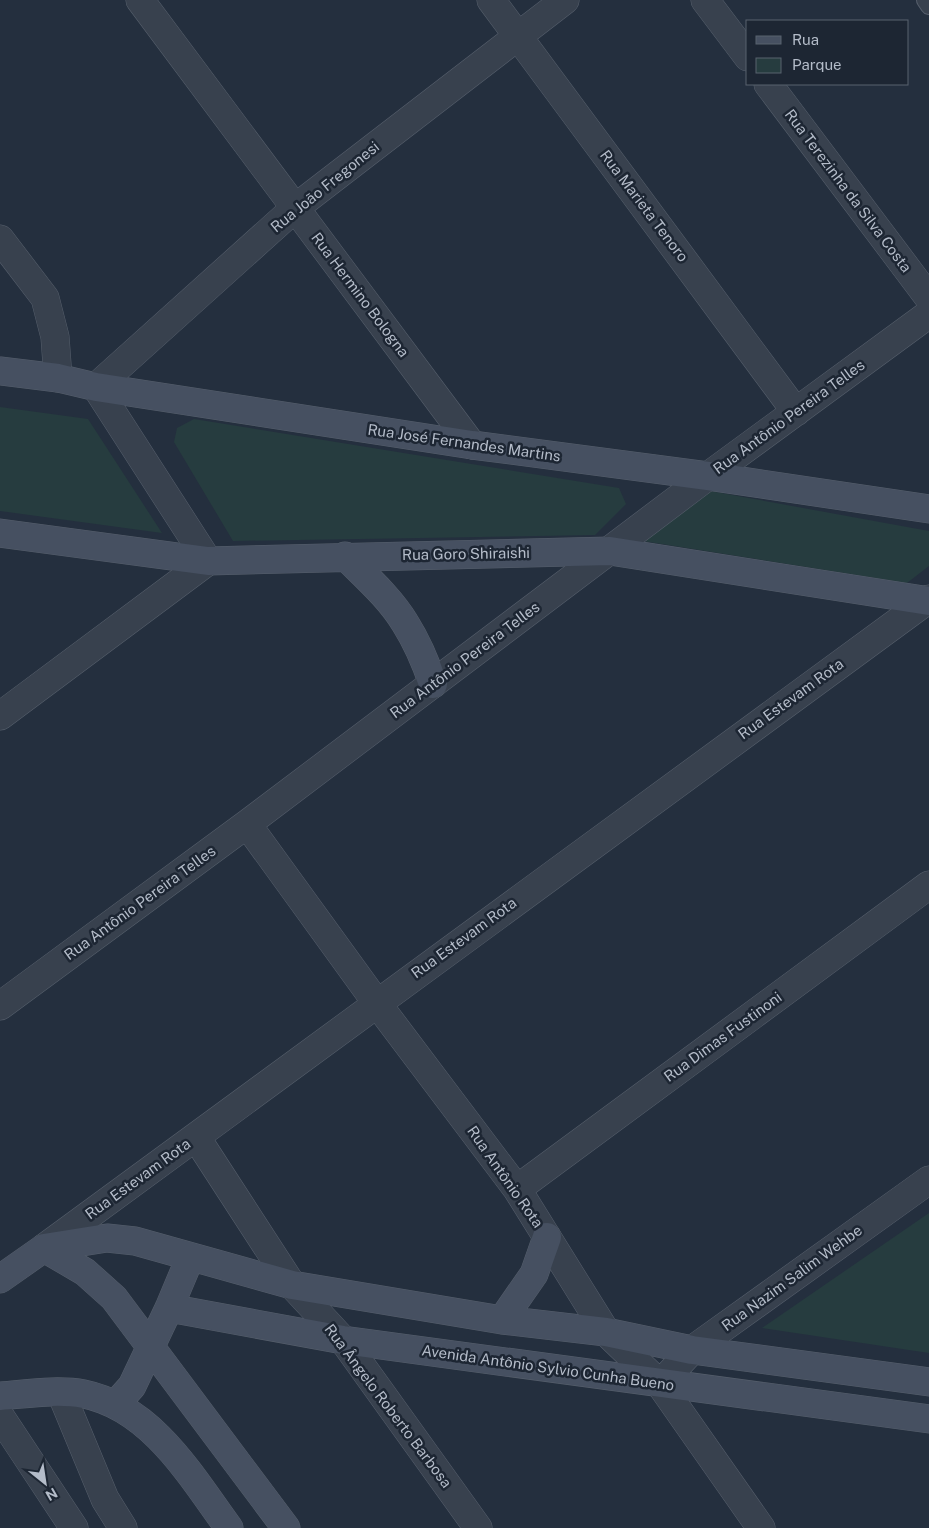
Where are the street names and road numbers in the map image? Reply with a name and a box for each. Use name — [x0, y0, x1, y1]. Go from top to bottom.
street label: Rua Terezinha da Silva Costa — [782, 106, 915, 276]
street label: Rua João Fregonesi — [267, 138, 382, 235]
street label: Rua Marieta Tenoro — [597, 147, 692, 265]
street label: Rua Hermino Bologna — [308, 229, 413, 360]
street label: Rua Antônio Pereira Telles — [710, 356, 868, 477]
street label: Rua José Fernandes Martins — [366, 421, 562, 464]
street label: Rua Goro Shiraishi — [402, 544, 530, 563]
street label: Rua Antônio Pereira Telles — [387, 598, 543, 721]
street label: Rua Estevam Rota — [735, 655, 847, 742]
street label: Rua Antônio Pereira Telles — [61, 842, 219, 963]
street label: Rua Estevam Rota — [408, 894, 520, 981]
street label: Rua Dimas Fustinoni — [661, 988, 785, 1085]
street label: Rua Antônio Rota — [464, 1123, 547, 1231]
street label: Rua Estevam Rota — [82, 1135, 194, 1222]
street label: Rua Nazim Salim Wehbe — [718, 1221, 865, 1334]
street label: Rua Ângelo Roberto Barbosa — [321, 1321, 455, 1491]
street label: Avenida Antônio Sylvio Cunha Bueno — [421, 1341, 675, 1394]

